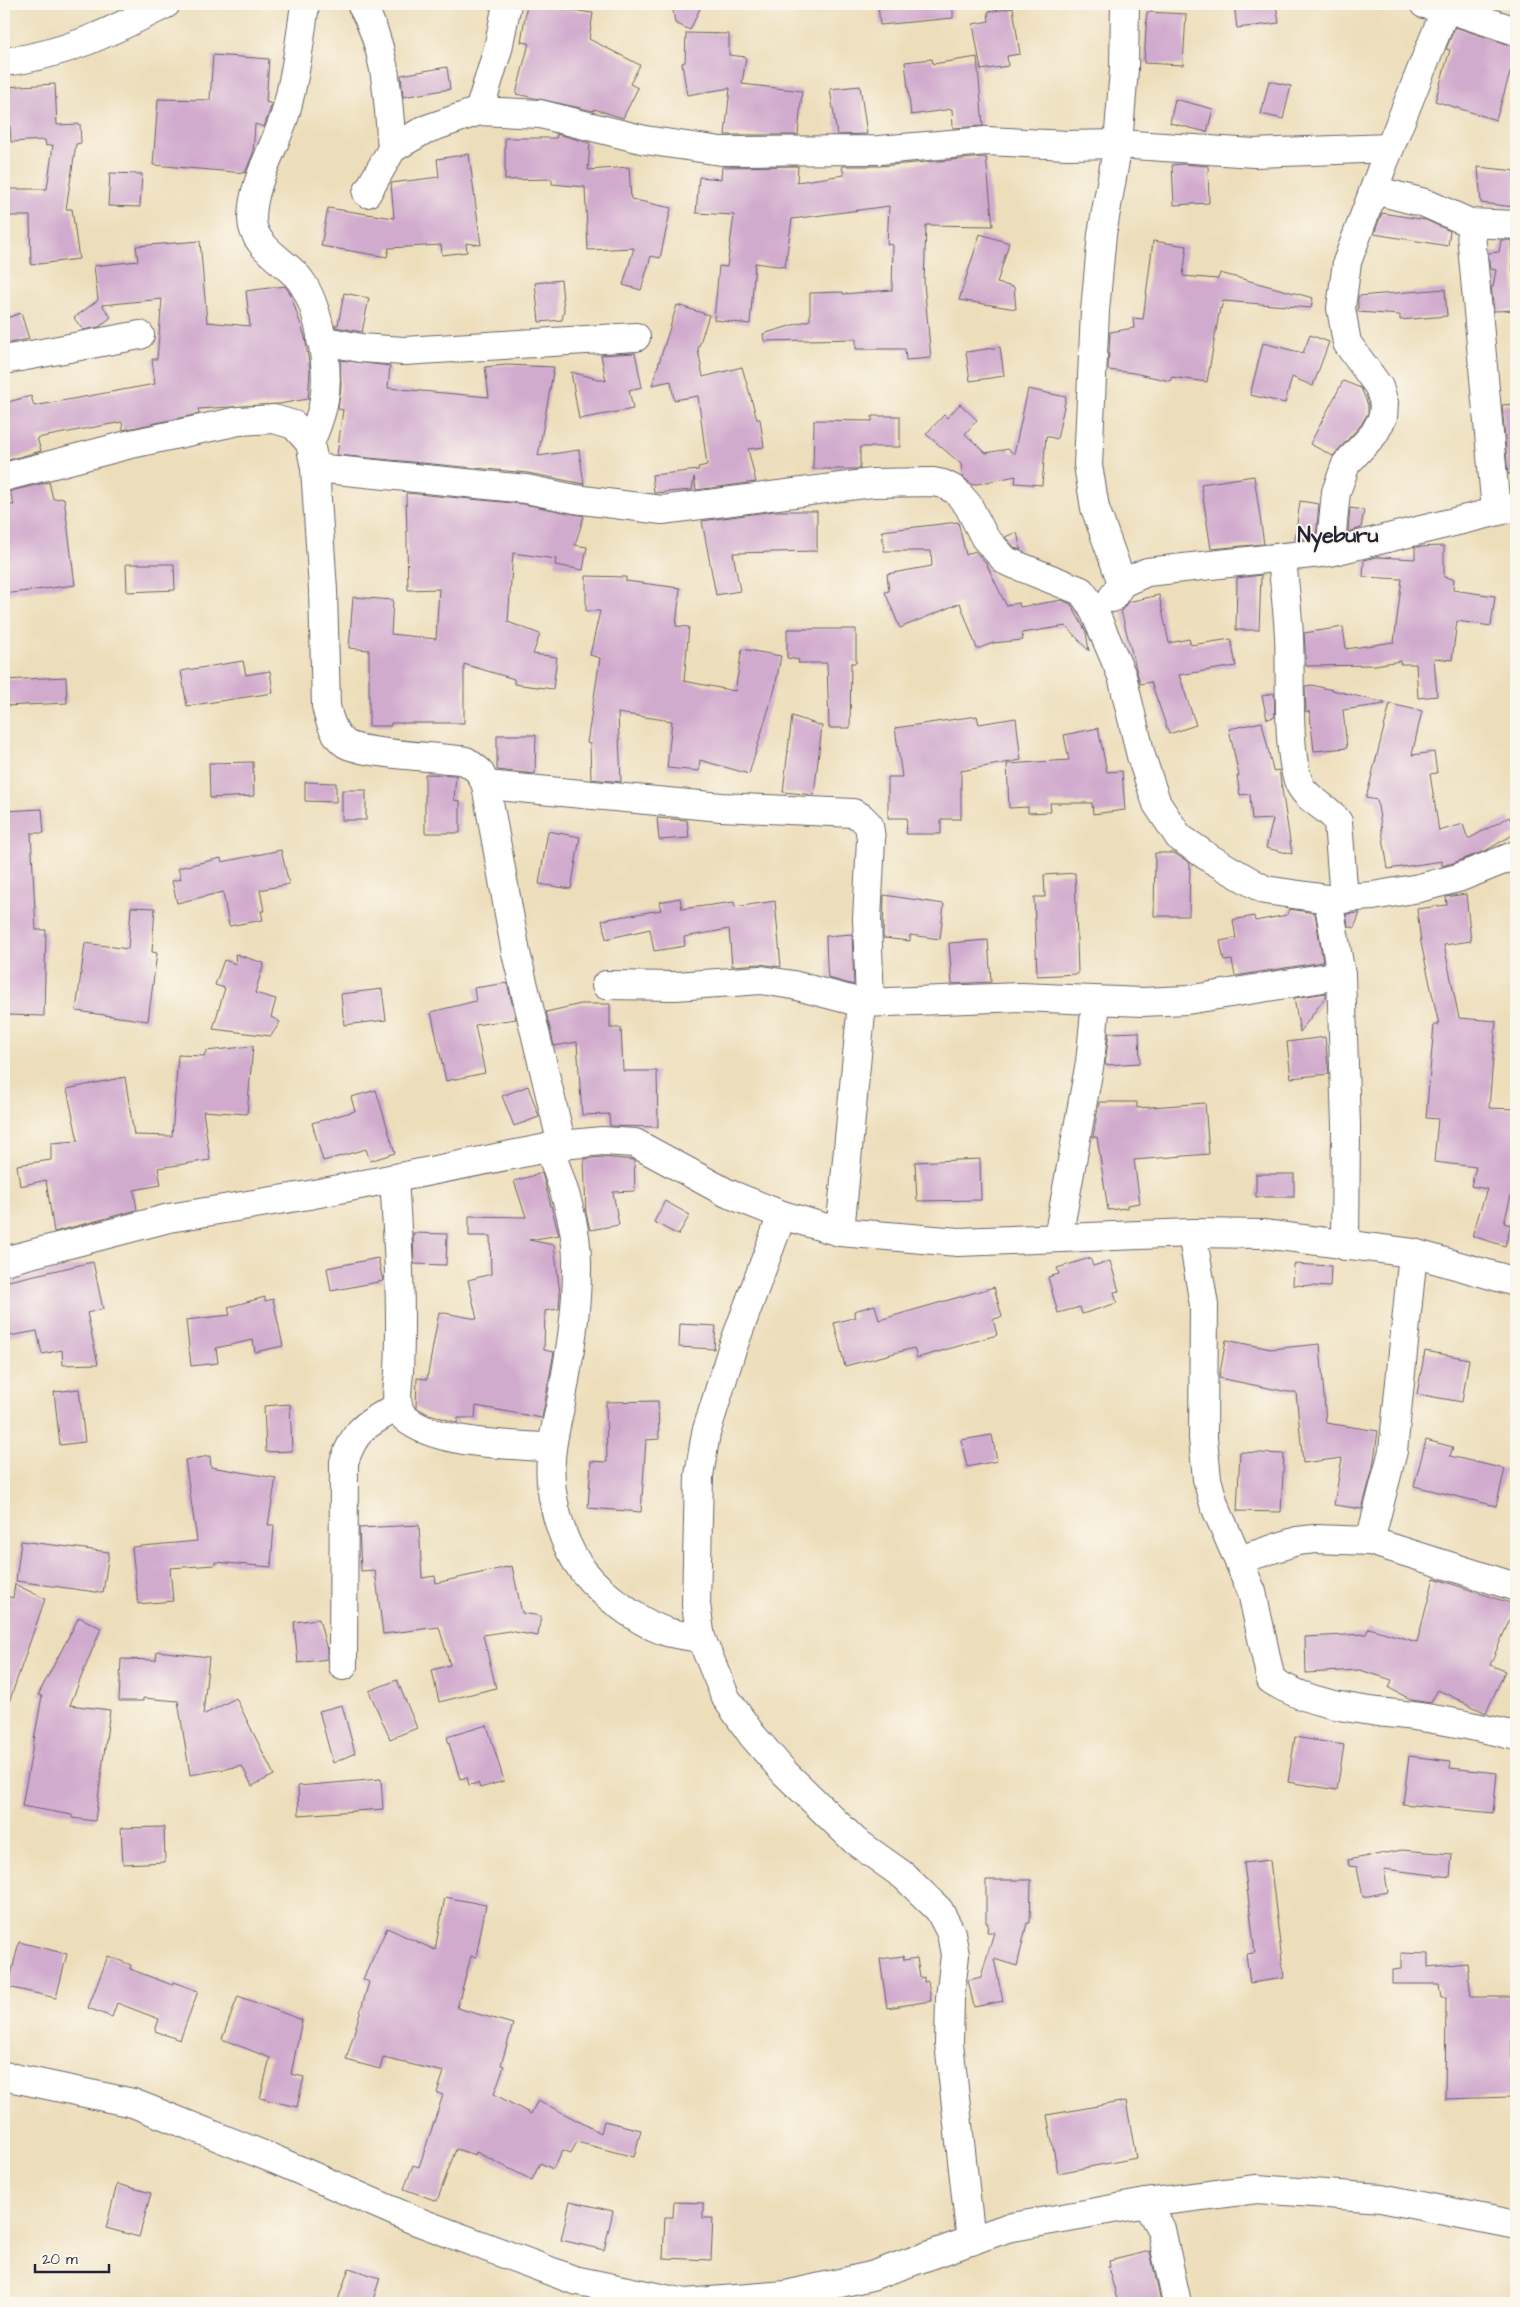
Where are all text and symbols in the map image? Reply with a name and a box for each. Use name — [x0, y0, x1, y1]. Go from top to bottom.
district label: Nyeburu — [1298, 521, 1379, 553]
scale bar — [35, 2242, 109, 2274]
text: 20 m — [42, 2249, 78, 2270]

